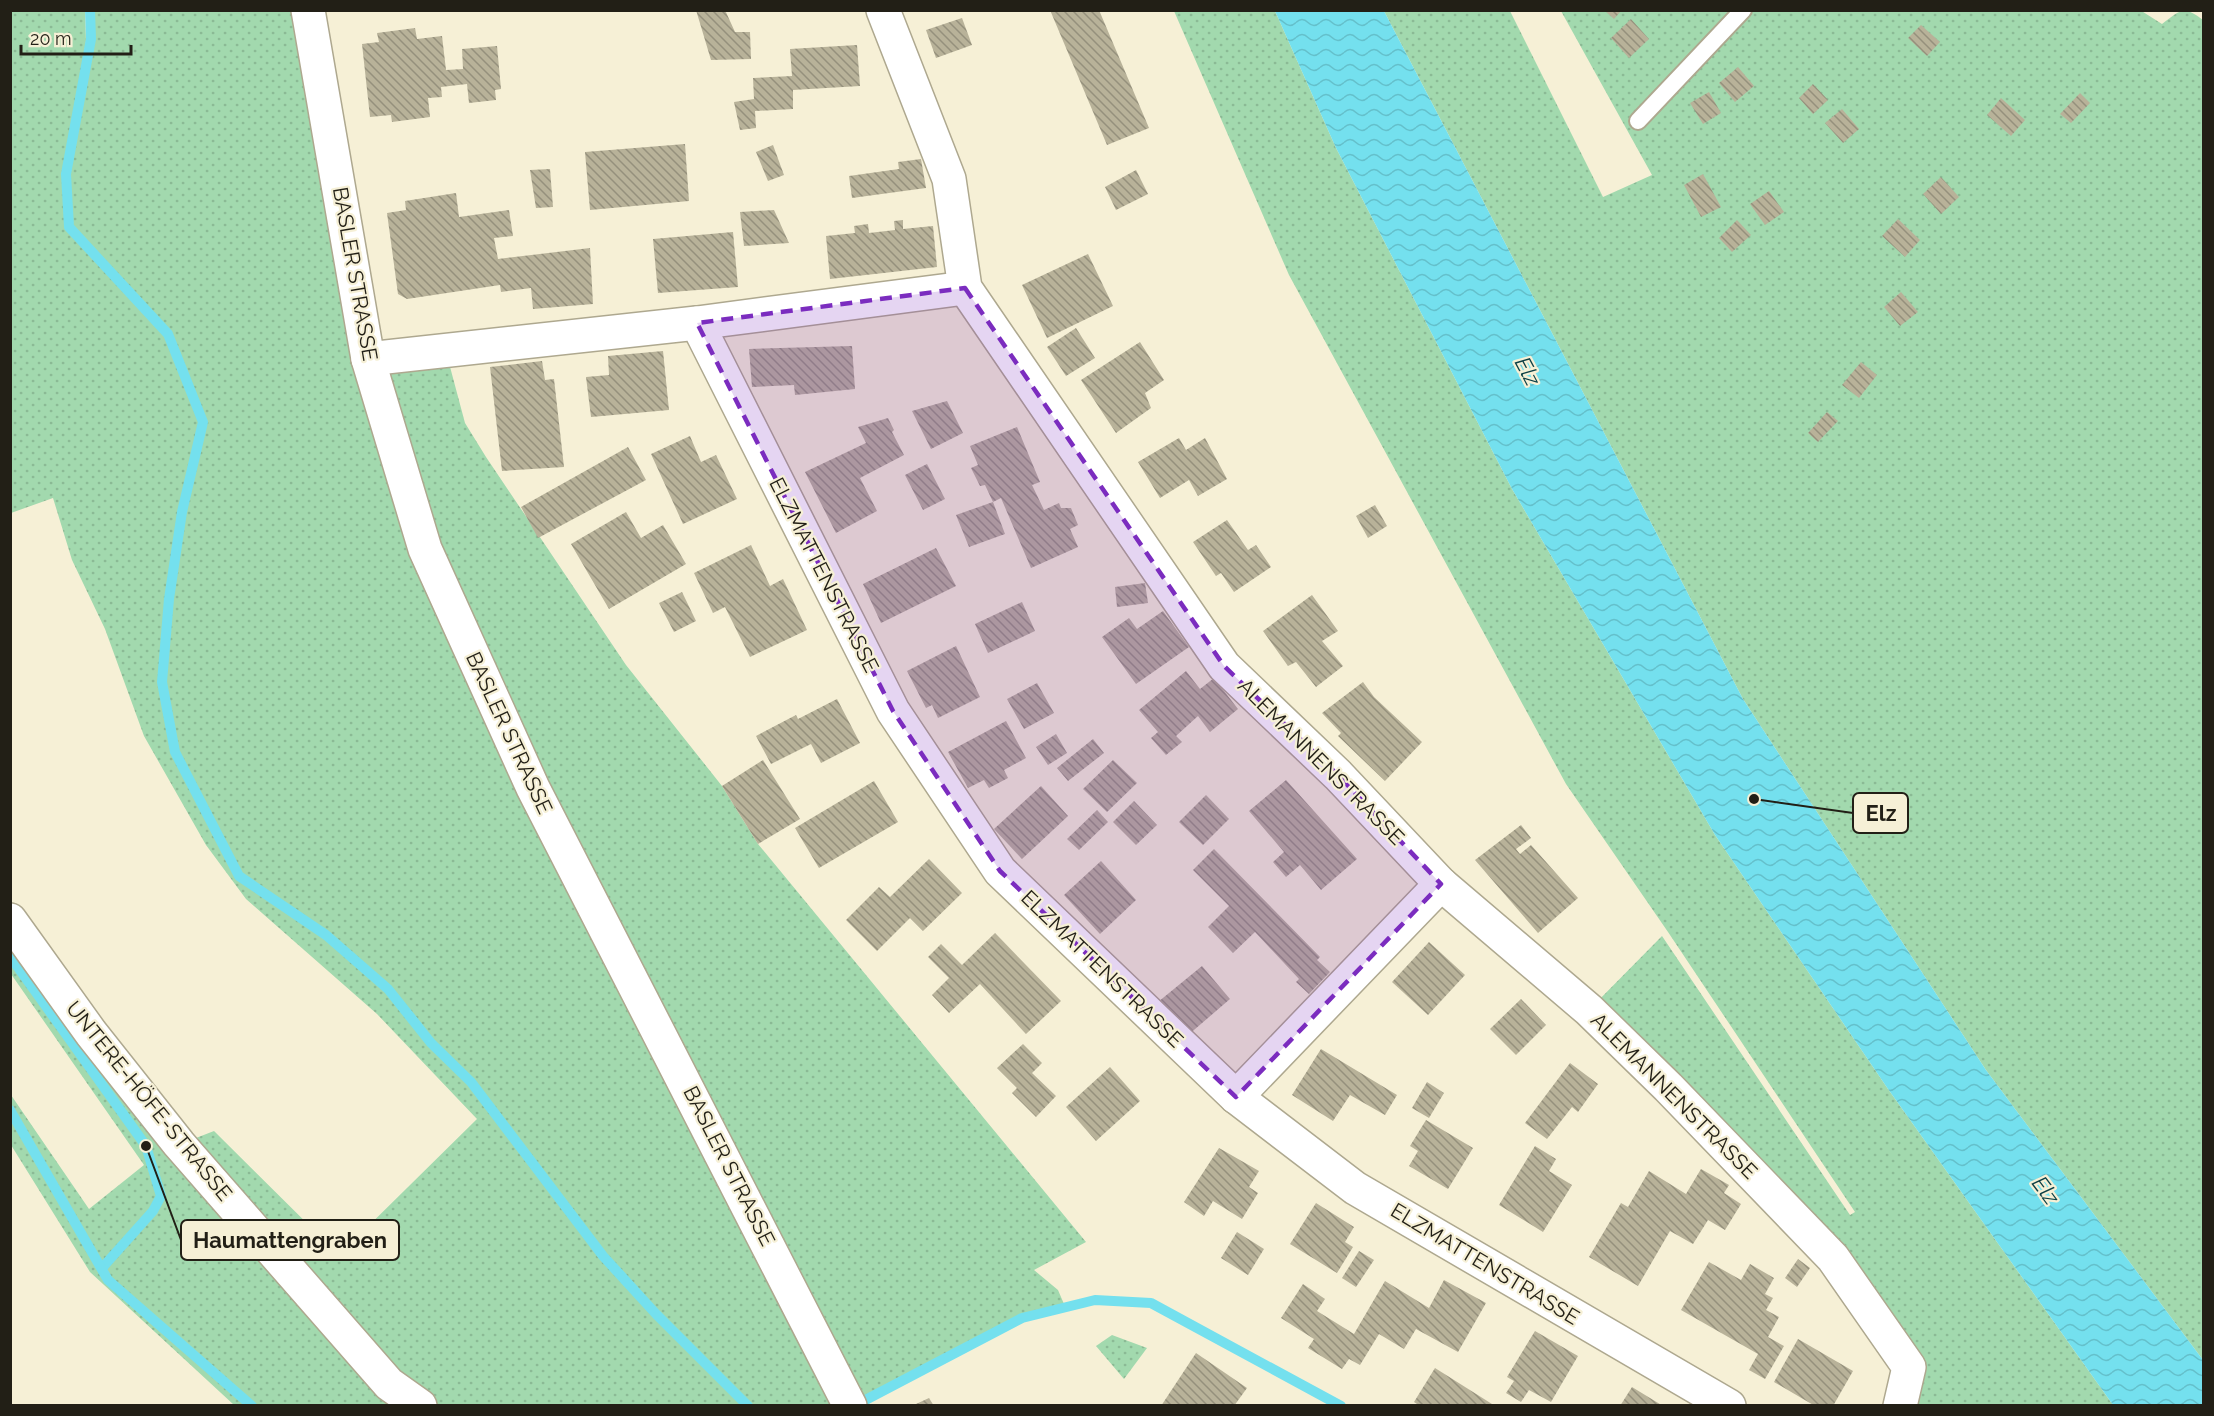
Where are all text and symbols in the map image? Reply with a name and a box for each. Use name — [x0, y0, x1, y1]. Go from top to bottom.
scale bar — [21, 18, 130, 56]
text: 20 m — [30, 28, 72, 49]
street label: BASLER STRASSE — [328, 185, 383, 363]
water label: Elz — [1510, 352, 1547, 391]
street label: ELZMATTENSTRASSE — [764, 473, 884, 676]
street label: BASLER STRASSE — [461, 648, 558, 818]
street label: ALEMANNENSTRASSE — [1233, 673, 1410, 850]
callout: Elz — [1853, 793, 1908, 833]
text: Elz — [1865, 800, 1897, 826]
street label: ELZMATTENSTRASSE — [1016, 885, 1189, 1052]
street label: UNTERE-HÖFE-STRASSE — [61, 996, 238, 1206]
street label: ALEMANNENSTRASSE — [1586, 1007, 1763, 1184]
street label: BASLER STRASSE — [678, 1082, 781, 1250]
water label: Elz — [2027, 1171, 2066, 1210]
street label: ELZMATTENSTRASSE — [1386, 1197, 1584, 1330]
callout: Haumattengraben — [181, 1220, 399, 1260]
text: Haumattengraben — [193, 1227, 387, 1253]

